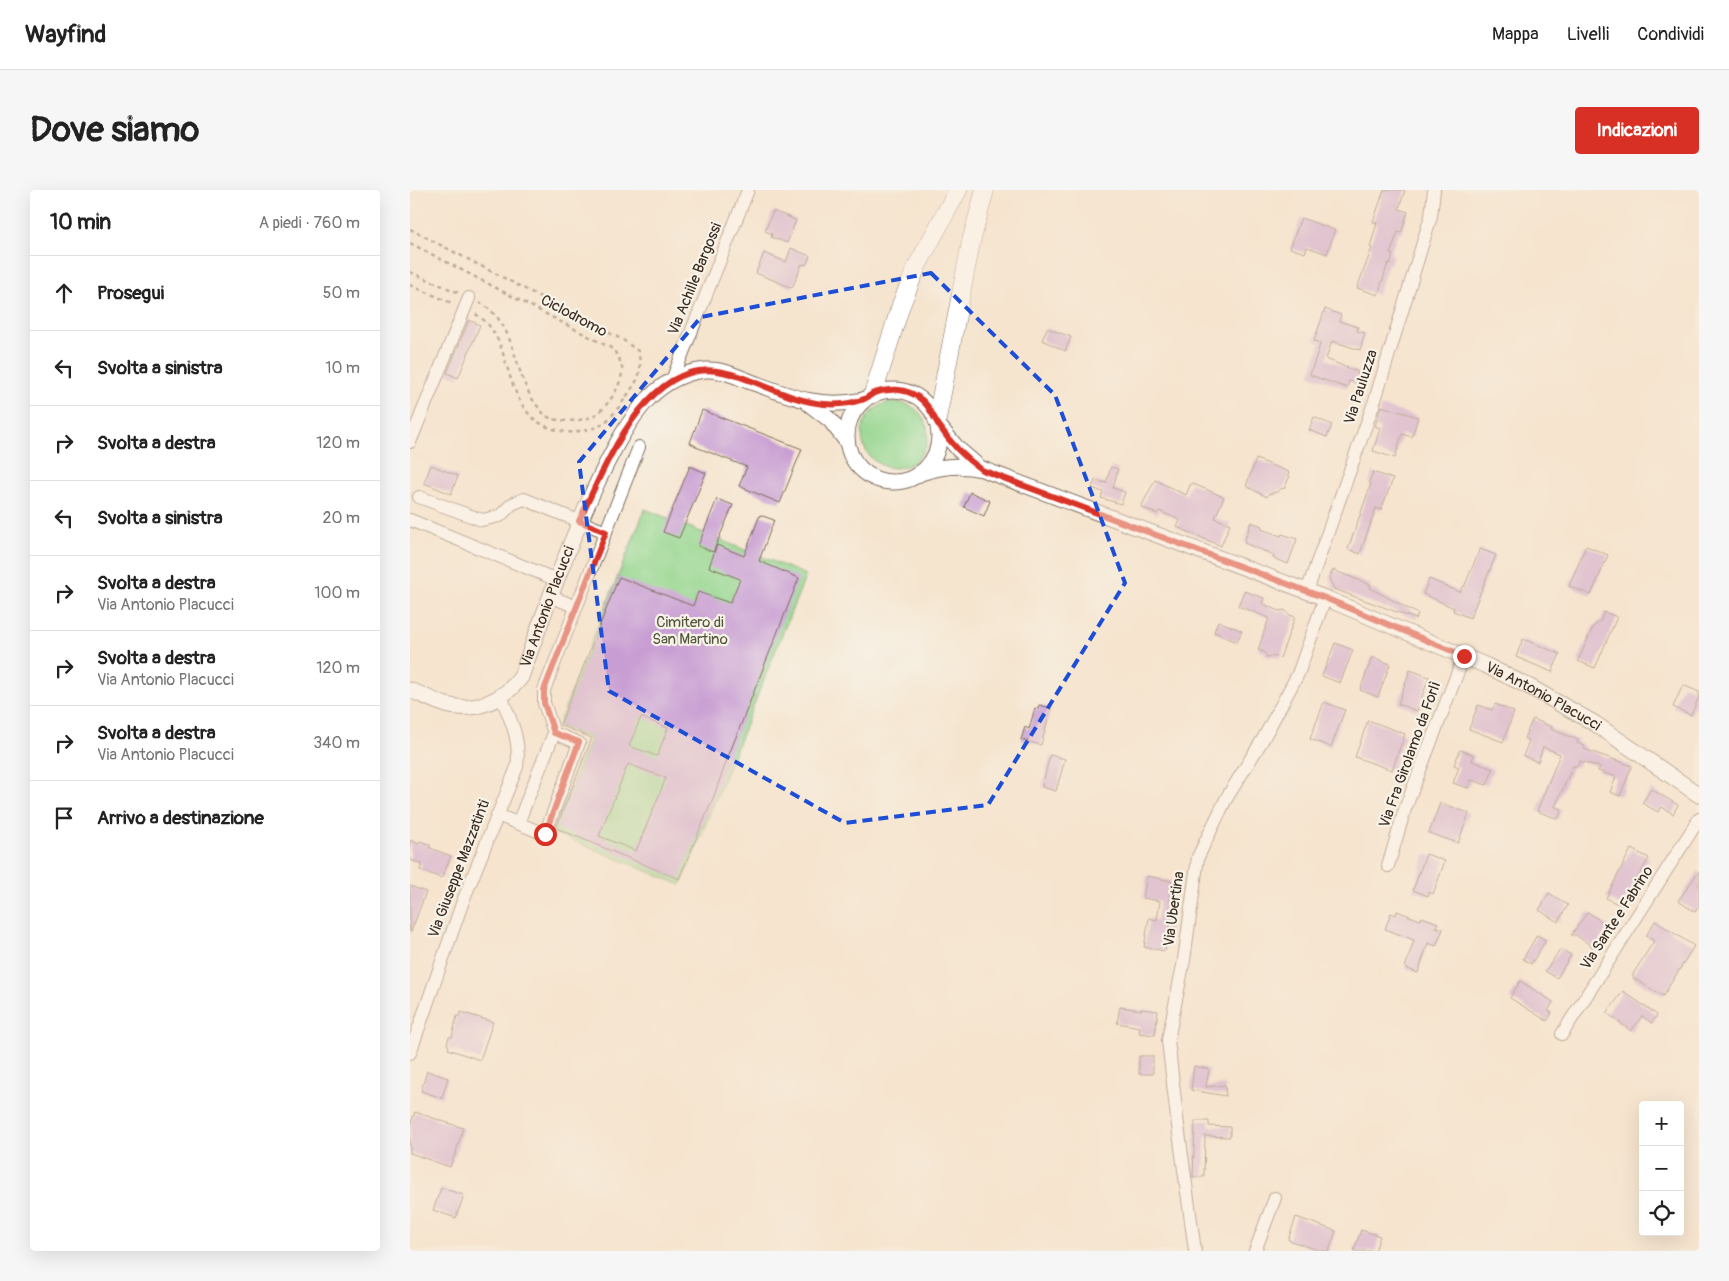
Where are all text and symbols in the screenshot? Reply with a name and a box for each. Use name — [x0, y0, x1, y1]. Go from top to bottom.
text: Wayfind — [25, 20, 106, 49]
text: Mappa — [1492, 23, 1539, 46]
text: Livelli — [1567, 23, 1609, 46]
text: Condividi — [1637, 23, 1704, 46]
button: Indicazioni — [1575, 107, 1699, 154]
text: Dove siamo — [30, 108, 199, 152]
text: 10 min — [50, 209, 111, 236]
text: A piedi · 760 m — [259, 213, 360, 233]
street label: Via Achille Bargossi — [664, 220, 726, 338]
icon: ahead — [50, 279, 78, 307]
text: Prosegui — [97, 281, 164, 305]
text: 50 m — [323, 283, 360, 303]
street label: Ciclodromo — [537, 291, 611, 341]
street label: Via Pauluzza — [1340, 347, 1382, 427]
icon: left — [50, 354, 78, 382]
text: Svolta a sinistra — [97, 356, 223, 380]
text: 10 m — [325, 358, 360, 378]
icon: right — [50, 429, 78, 457]
text: Svolta a destra — [97, 431, 216, 455]
text: 120 m — [316, 433, 360, 453]
icon: left — [50, 504, 78, 532]
text: Svolta a sinistra — [97, 506, 223, 530]
text: 20 m — [322, 508, 360, 528]
street label: Via Antonio Placucci — [516, 543, 579, 670]
text: Svolta a destra — [97, 571, 216, 595]
icon: right — [50, 579, 78, 607]
text: 100 m — [314, 583, 360, 603]
text: Via Antonio Placucci — [97, 595, 234, 615]
park label: Cimitero di San Martino — [652, 613, 728, 649]
route end — [1453, 645, 1476, 668]
text: Svolta a destra — [97, 646, 216, 670]
icon: right — [50, 654, 78, 682]
street label: Via Antonio Placucci — [1483, 657, 1605, 735]
text: 120 m — [316, 658, 360, 678]
text: Via Antonio Placucci — [97, 670, 234, 690]
street label: Via Fra Girolamo da Forlì — [1375, 679, 1445, 830]
text: Svolta a destra — [97, 721, 216, 745]
icon: right — [50, 729, 78, 757]
text: 340 m — [313, 733, 360, 753]
text: Via Antonio Placucci — [97, 745, 234, 765]
street label: Via Giuseppe Mazzatinti — [424, 797, 494, 941]
icon: arrive — [50, 804, 78, 832]
text: Arrivo a destinazione — [97, 806, 264, 830]
route start — [534, 823, 557, 846]
street label: Via Sante e Fabrino — [1576, 862, 1658, 974]
street label: Via Ubertina — [1159, 870, 1189, 948]
map controls — [1639, 1101, 1684, 1236]
button: + — [1639, 1101, 1684, 1146]
button: − — [1639, 1146, 1684, 1191]
button: locate — [1639, 1191, 1684, 1236]

